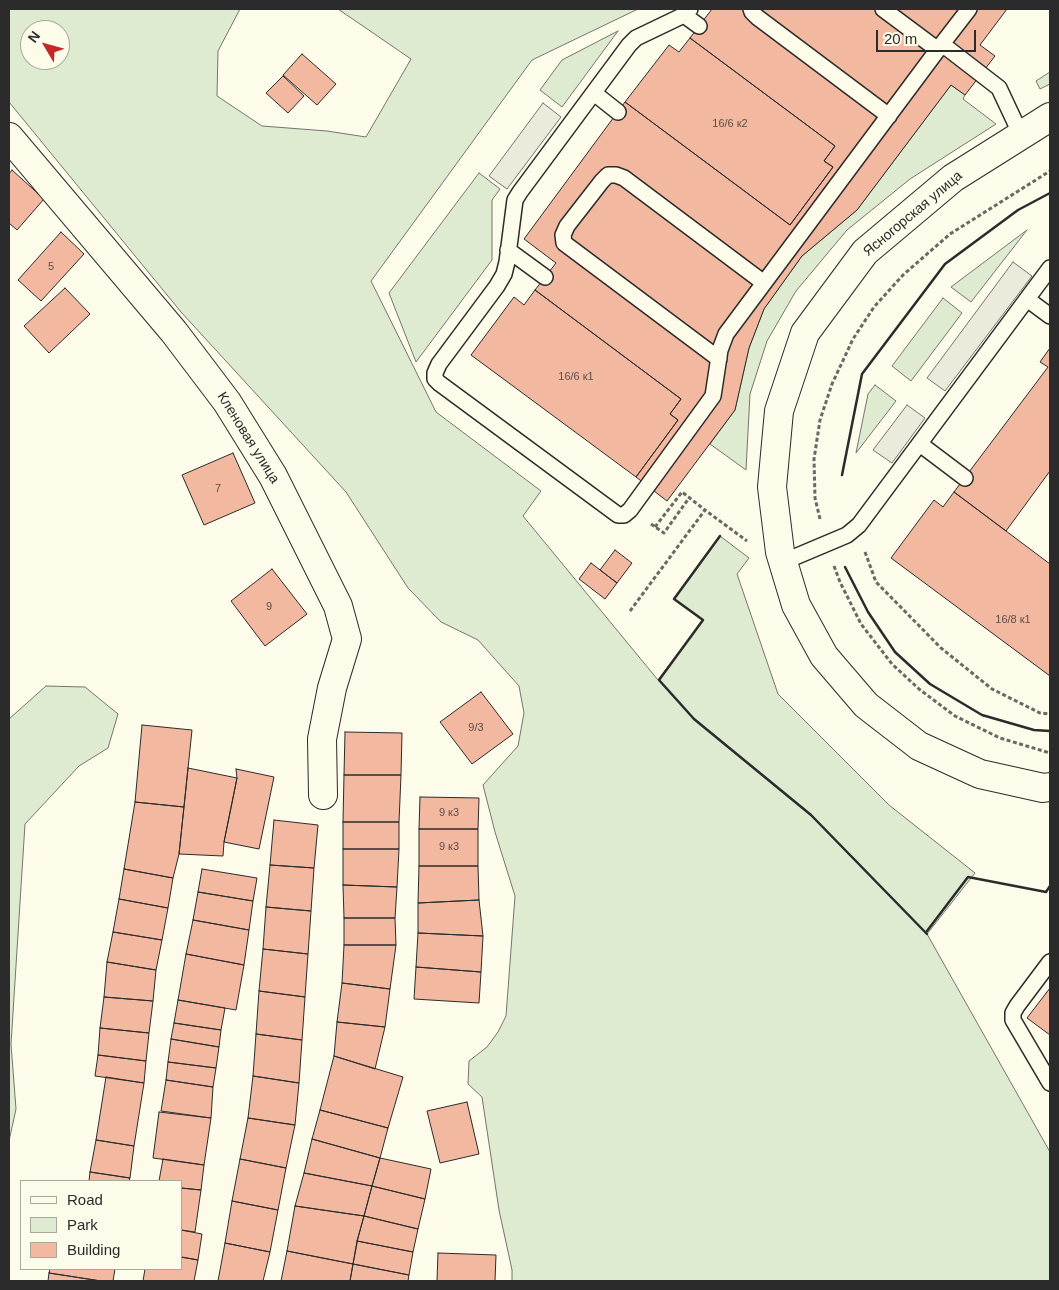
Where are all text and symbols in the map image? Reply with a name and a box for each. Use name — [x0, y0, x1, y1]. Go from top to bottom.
north arrow — [20, 20, 70, 70]
scale bar — [879, 20, 979, 52]
text: N — [24, 28, 43, 45]
text: 20 m — [884, 30, 917, 47]
house number: 16/6 к2 — [712, 117, 748, 131]
street label: Ясногорская улица — [860, 168, 966, 260]
house number: 5 — [48, 260, 54, 274]
house number: 16/6 к1 — [558, 370, 594, 384]
street label: Кленовая улица — [213, 389, 283, 487]
house number: 7 — [215, 482, 221, 496]
house number: 9 — [266, 600, 272, 614]
house number: 16/8 к1 — [995, 613, 1031, 627]
house number: 9/3 — [468, 721, 484, 735]
house number: 9 к3 — [439, 806, 459, 820]
house number: 9 к3 — [439, 840, 459, 854]
legend — [20, 1180, 182, 1270]
text: Road — [67, 1191, 103, 1208]
text: Park — [67, 1216, 98, 1233]
text: Building — [67, 1241, 120, 1258]

